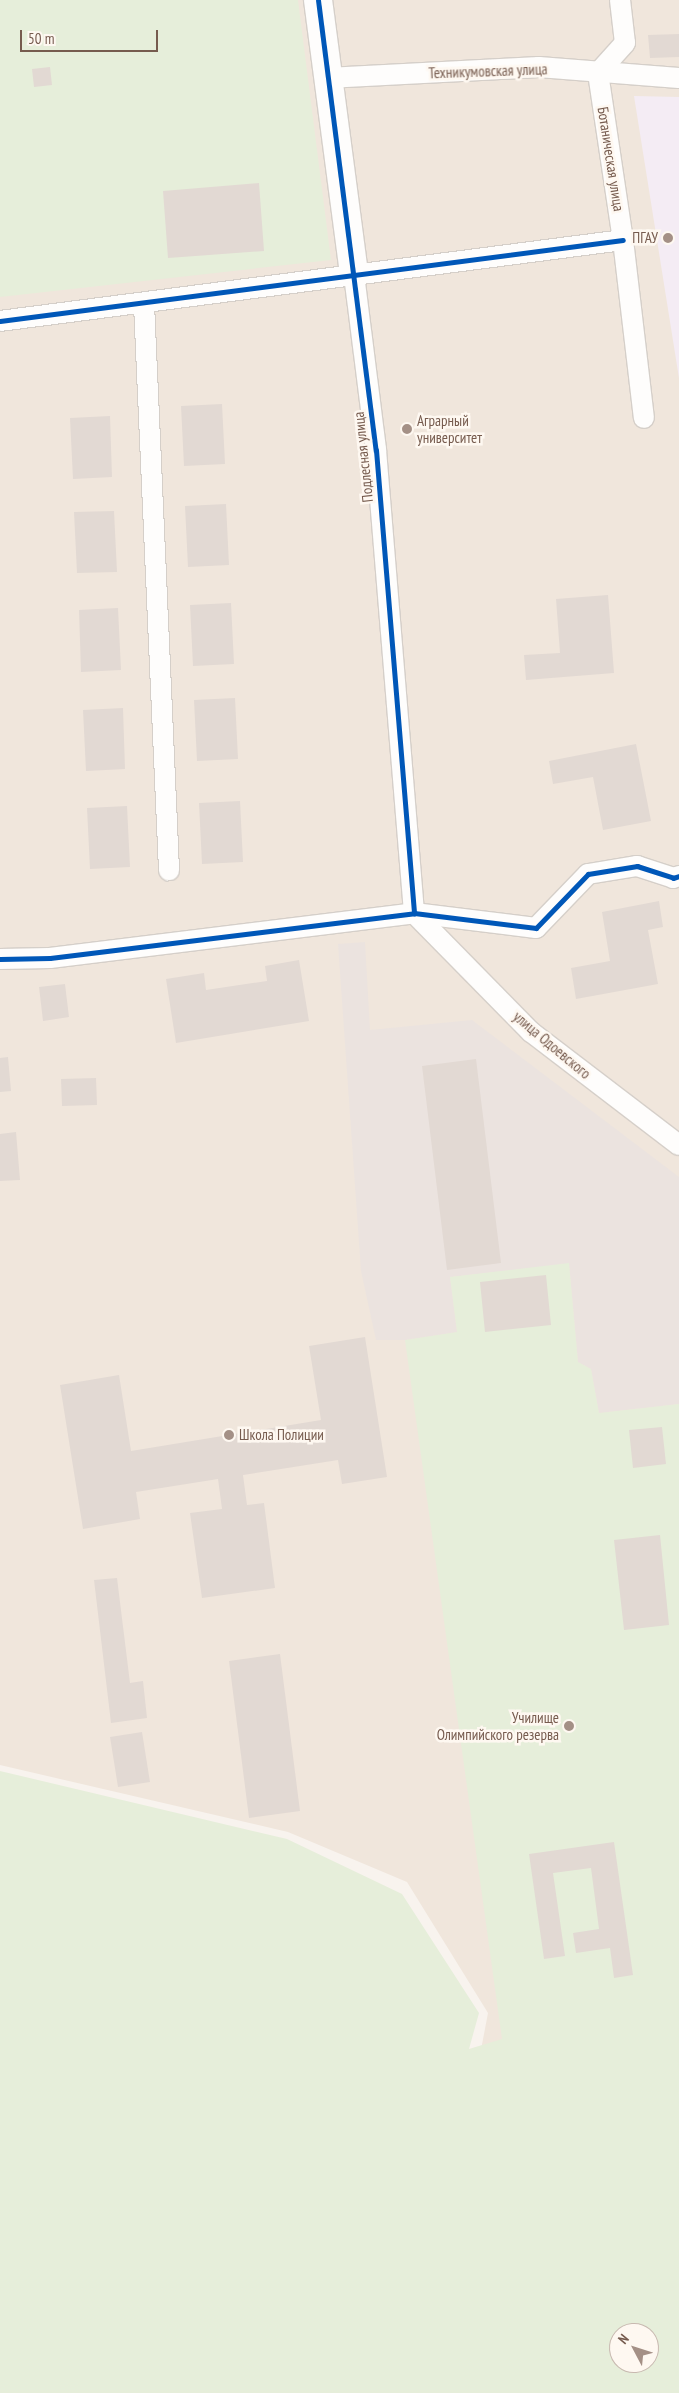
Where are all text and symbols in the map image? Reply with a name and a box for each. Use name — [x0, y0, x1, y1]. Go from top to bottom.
scale bar — [22, 20, 160, 52]
text: 50 m — [28, 29, 54, 48]
street label: Техникумовская улица — [428, 60, 548, 82]
street label: Ботаническая улица — [594, 105, 628, 213]
place label: ПГАУ — [632, 229, 658, 247]
marker: ПГАУ — [662, 232, 674, 244]
street label: Подлесная улица — [349, 411, 377, 503]
place label: Аграрный университет — [417, 411, 482, 446]
marker: Аграрный университет — [401, 423, 413, 435]
street label: улица Одоевского — [510, 1007, 594, 1083]
place label: Школа Полиции — [239, 1426, 324, 1444]
marker: Школа Полиции — [223, 1429, 235, 1441]
place label: Училище Олимпийского резерва — [437, 1708, 559, 1743]
marker: Училище Олимпийского резерва — [563, 1720, 575, 1732]
north arrow — [609, 2323, 659, 2373]
text: N — [614, 2330, 633, 2348]

